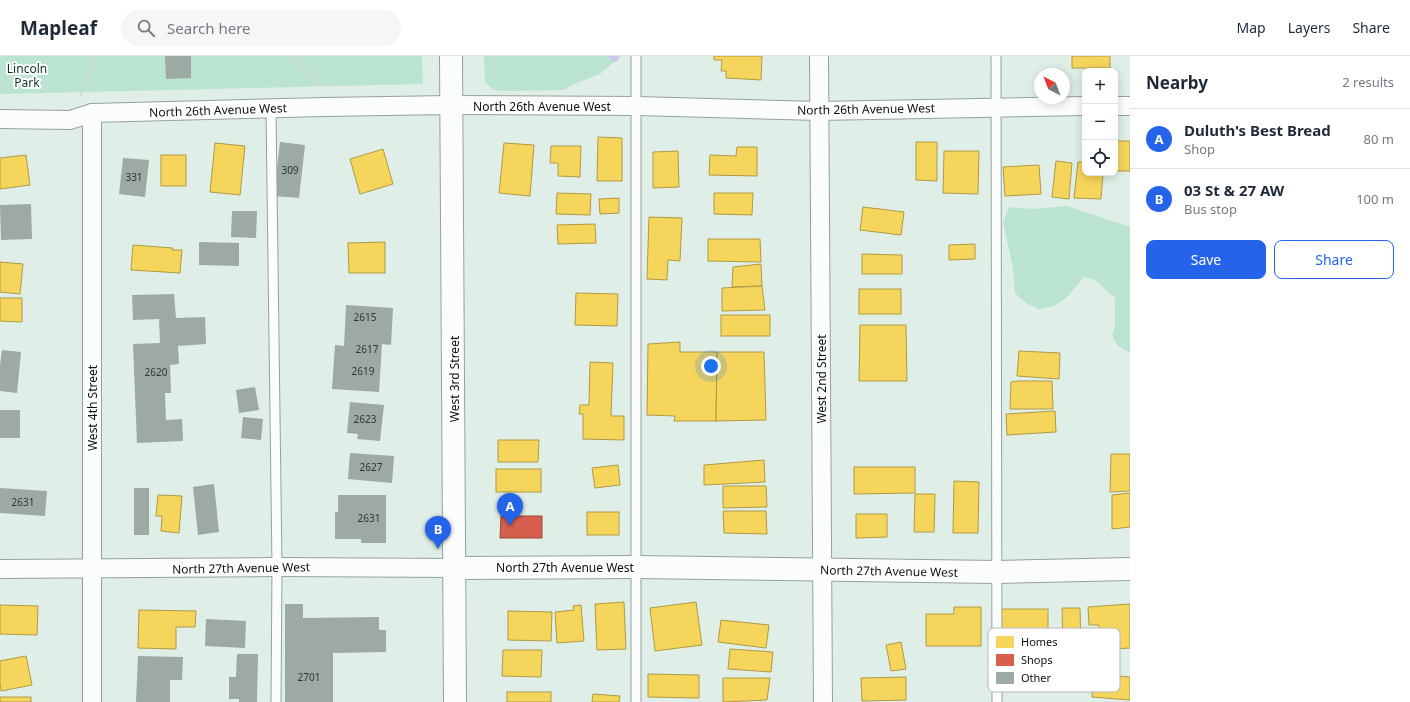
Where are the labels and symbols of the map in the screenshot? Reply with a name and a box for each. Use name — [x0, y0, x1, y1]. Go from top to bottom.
park label: Lincoln Park — [7, 60, 47, 91]
north arrow — [1034, 68, 1070, 104]
street label: North 26th Avenue West — [473, 98, 612, 115]
street label: North 26th Avenue West — [149, 99, 288, 121]
street label: North 26th Avenue West — [797, 99, 936, 119]
house number: 309 — [281, 163, 299, 177]
house number: 331 — [125, 170, 143, 184]
house number: 2615 — [354, 310, 377, 324]
street label: West 2nd Street — [813, 334, 830, 424]
street label: West 3rd Street — [446, 335, 463, 422]
house number: 2617 — [356, 342, 379, 356]
your location — [701, 356, 721, 376]
street label: West 4th Street — [84, 364, 101, 451]
house number: 2619 — [352, 364, 375, 378]
house number: 2620 — [145, 365, 168, 379]
house number: 2623 — [354, 412, 377, 426]
house number: 2627 — [360, 460, 383, 474]
pin: A — [497, 493, 523, 526]
house number: 2631 — [12, 495, 34, 509]
house number: 2631 — [358, 511, 380, 525]
pin: B — [425, 516, 451, 549]
street label: North 27th Avenue West — [172, 558, 311, 578]
street label: North 27th Avenue West — [496, 559, 635, 576]
street label: North 27th Avenue West — [820, 561, 959, 581]
legend — [988, 628, 1120, 692]
text: Homes — [1021, 634, 1058, 649]
text: Shops — [1021, 652, 1053, 667]
house number: 2701 — [298, 670, 320, 684]
text: Other — [1021, 670, 1052, 685]

